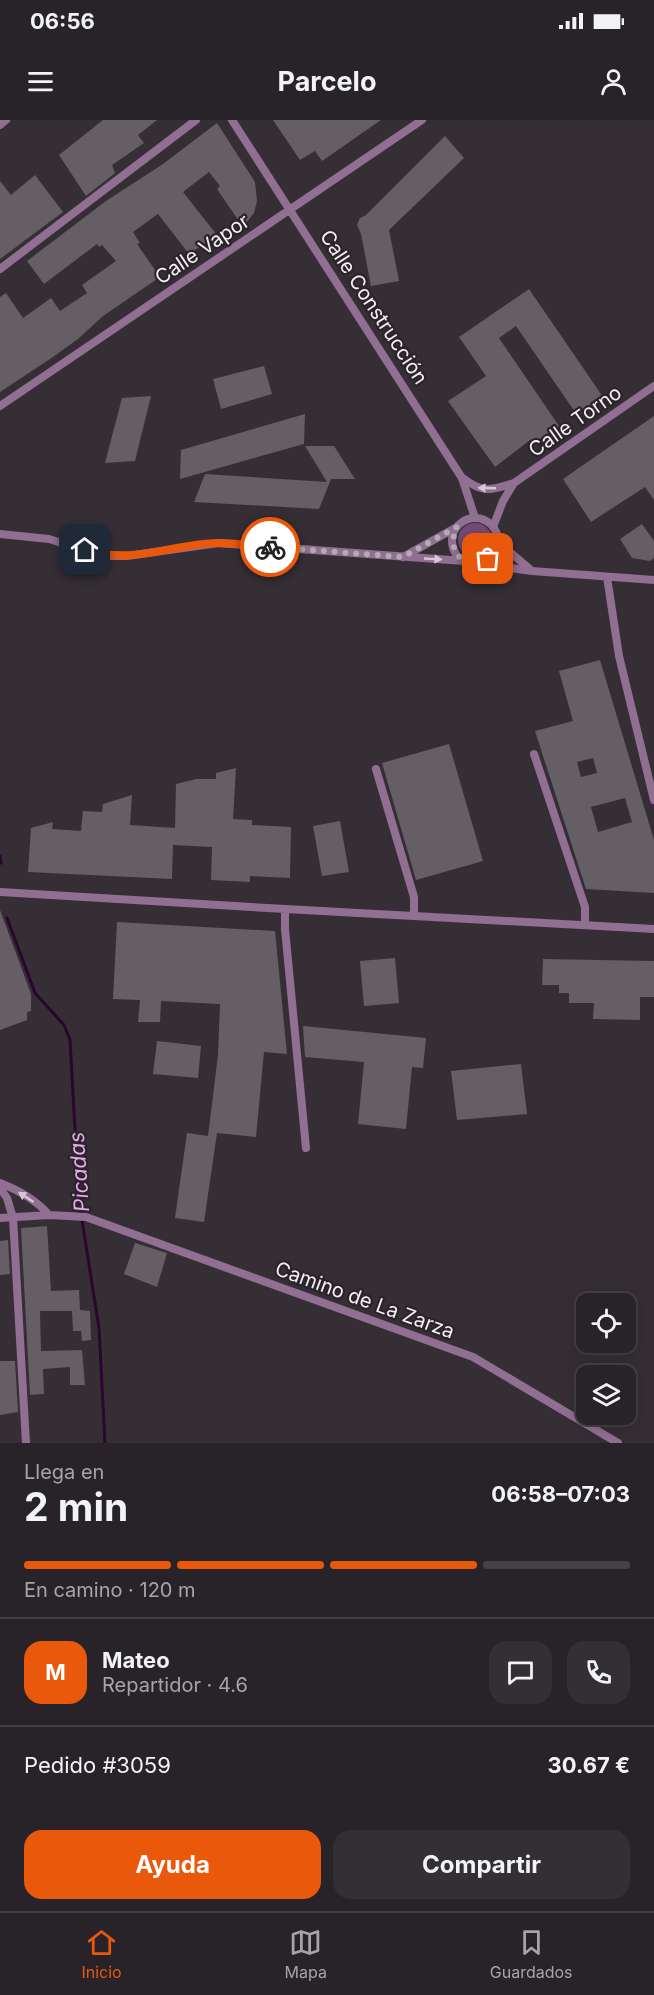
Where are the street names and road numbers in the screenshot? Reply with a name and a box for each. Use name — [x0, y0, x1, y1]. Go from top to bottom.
street label: Calle Vapor — [150, 208, 254, 289]
street label: Calle Construcción — [315, 225, 433, 389]
street label: Calle Torno — [524, 380, 626, 462]
street label: Camino de La Zarza — [272, 1256, 458, 1344]

